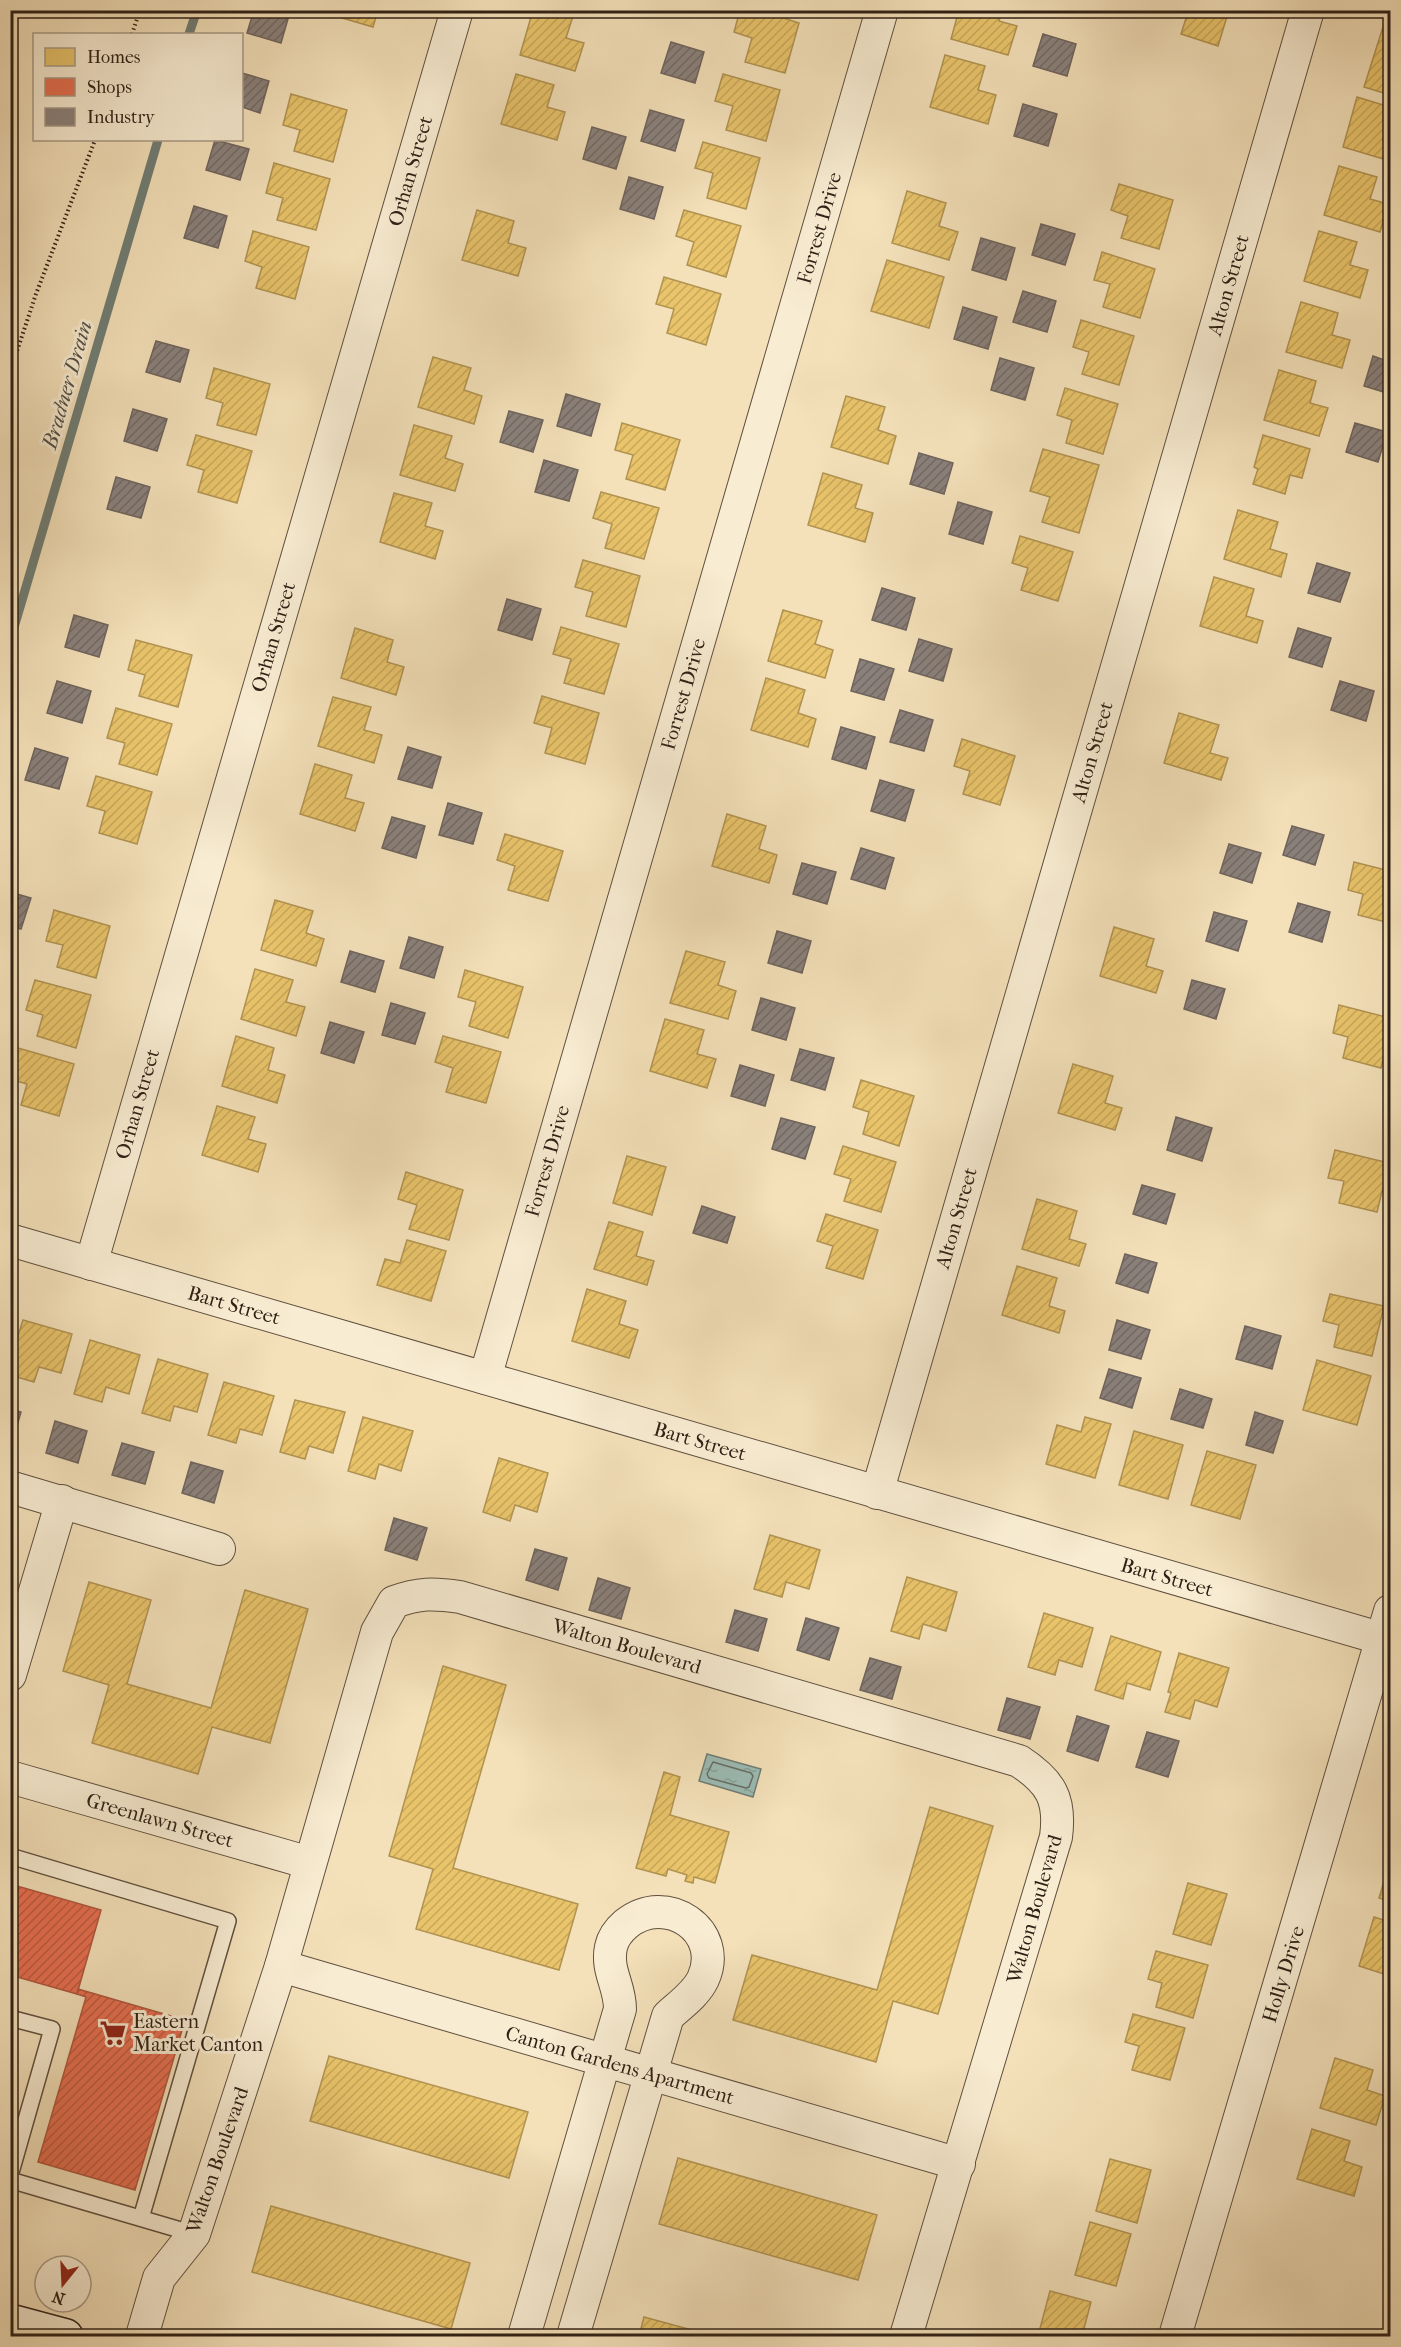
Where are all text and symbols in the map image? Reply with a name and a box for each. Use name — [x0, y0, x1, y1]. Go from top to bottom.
legend — [33, 33, 243, 141]
text: Homes — [87, 47, 141, 68]
text: Shops — [87, 77, 132, 98]
text: Industry — [87, 107, 156, 128]
street label: Orhan Street — [384, 113, 437, 229]
street label: Forrest Drive — [793, 170, 846, 287]
street label: Alton Street — [1203, 232, 1254, 339]
water label: Bradner Drain — [37, 318, 97, 453]
street label: Orhan Street — [247, 579, 300, 695]
street label: Forrest Drive — [657, 636, 710, 753]
street label: Alton Street — [1067, 699, 1118, 806]
street label: Orhan Street — [111, 1046, 164, 1162]
street label: Forrest Drive — [521, 1103, 574, 1220]
street label: Alton Street — [931, 1165, 982, 1272]
street label: Bart Street — [185, 1281, 283, 1330]
street label: Bart Street — [651, 1417, 749, 1466]
street label: Bart Street — [1118, 1553, 1216, 1602]
street label: Walton Boulevard — [549, 1614, 705, 1679]
street label: Greenlawn Street — [84, 1788, 236, 1852]
street label: Walton Boulevard — [1002, 1831, 1067, 1987]
street label: Holly Drive — [1258, 1923, 1309, 2025]
place label: Eastern Market Canton — [133, 2010, 264, 2056]
supermarket icon: Eastern Market Canton — [98, 2018, 128, 2048]
street label: Canton Gardens Apartment — [503, 2022, 737, 2109]
street label: Walton Boulevard — [181, 2083, 254, 2237]
north arrow — [33, 2254, 93, 2314]
text: N — [49, 2287, 67, 2309]

